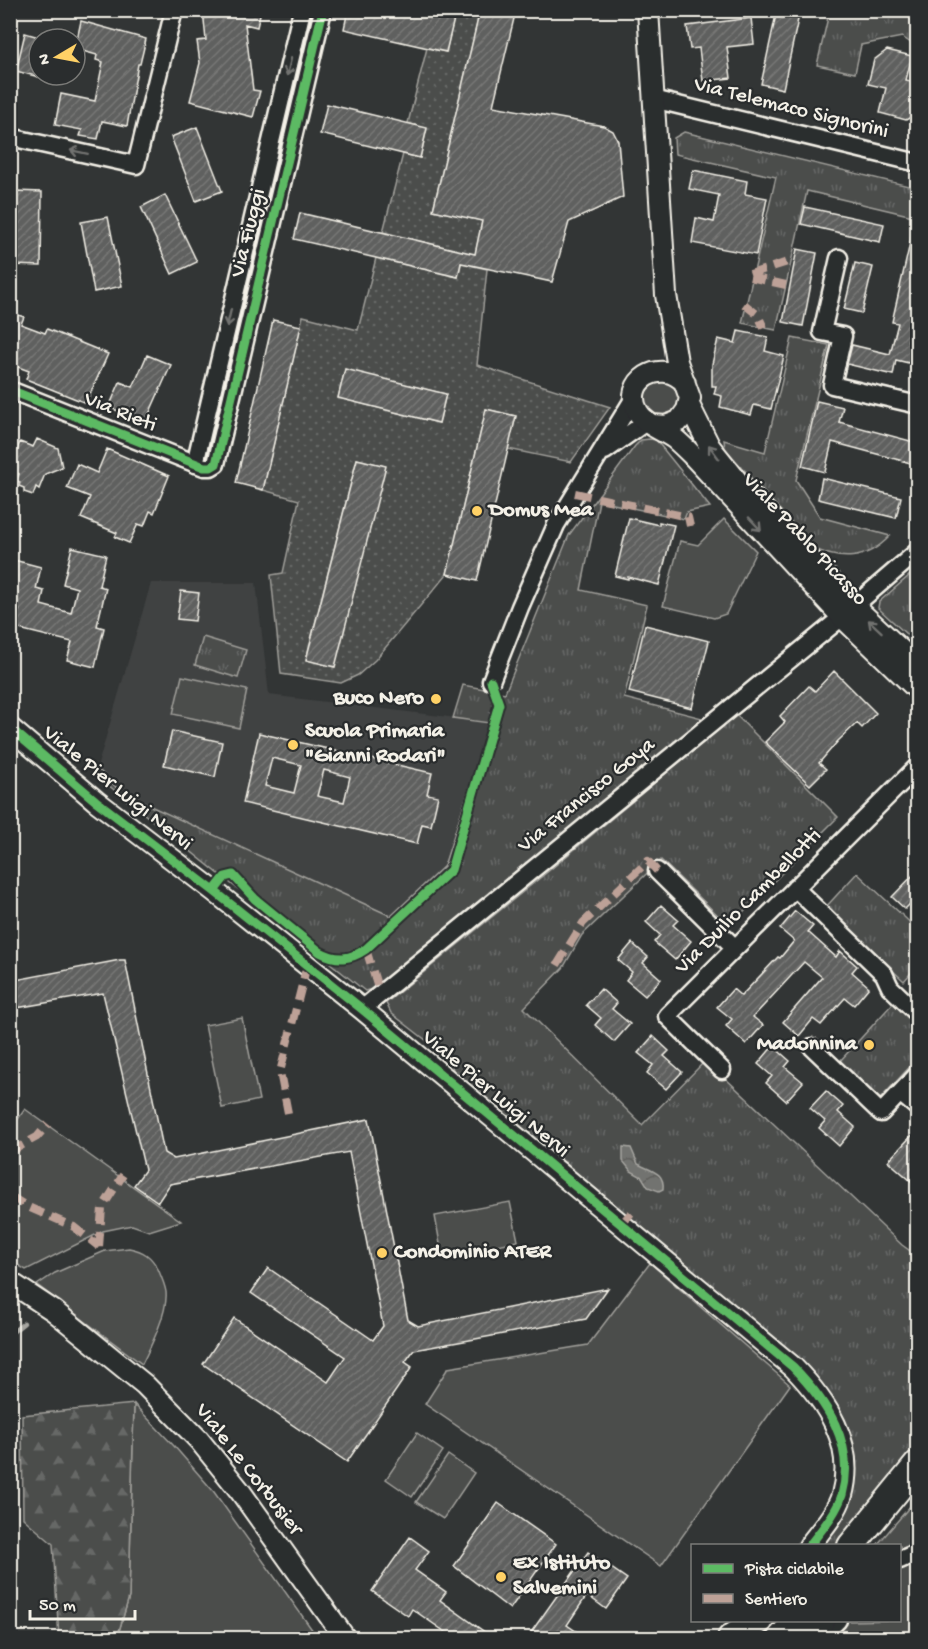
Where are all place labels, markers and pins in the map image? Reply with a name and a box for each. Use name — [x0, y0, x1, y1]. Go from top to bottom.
place label: Domus Mea — [487, 498, 595, 524]
marker: Domus Mea — [470, 504, 484, 518]
place label: Buco Nero — [332, 686, 425, 712]
marker: Buco Nero — [429, 692, 443, 706]
place label: Scuola Primaria "Gianni Rodari" — [305, 719, 446, 770]
marker: Scuola Primaria "Gianni Rodari" — [286, 738, 300, 752]
place label: Madonnina — [757, 1032, 859, 1058]
marker: Madonnina — [862, 1038, 876, 1052]
place label: Condominio ATER — [393, 1240, 552, 1266]
marker: Condominio ATER — [375, 1246, 389, 1260]
place label: Ex Istituto Salvemini — [513, 1551, 611, 1602]
marker: Ex Istituto Salvemini — [494, 1570, 508, 1584]

